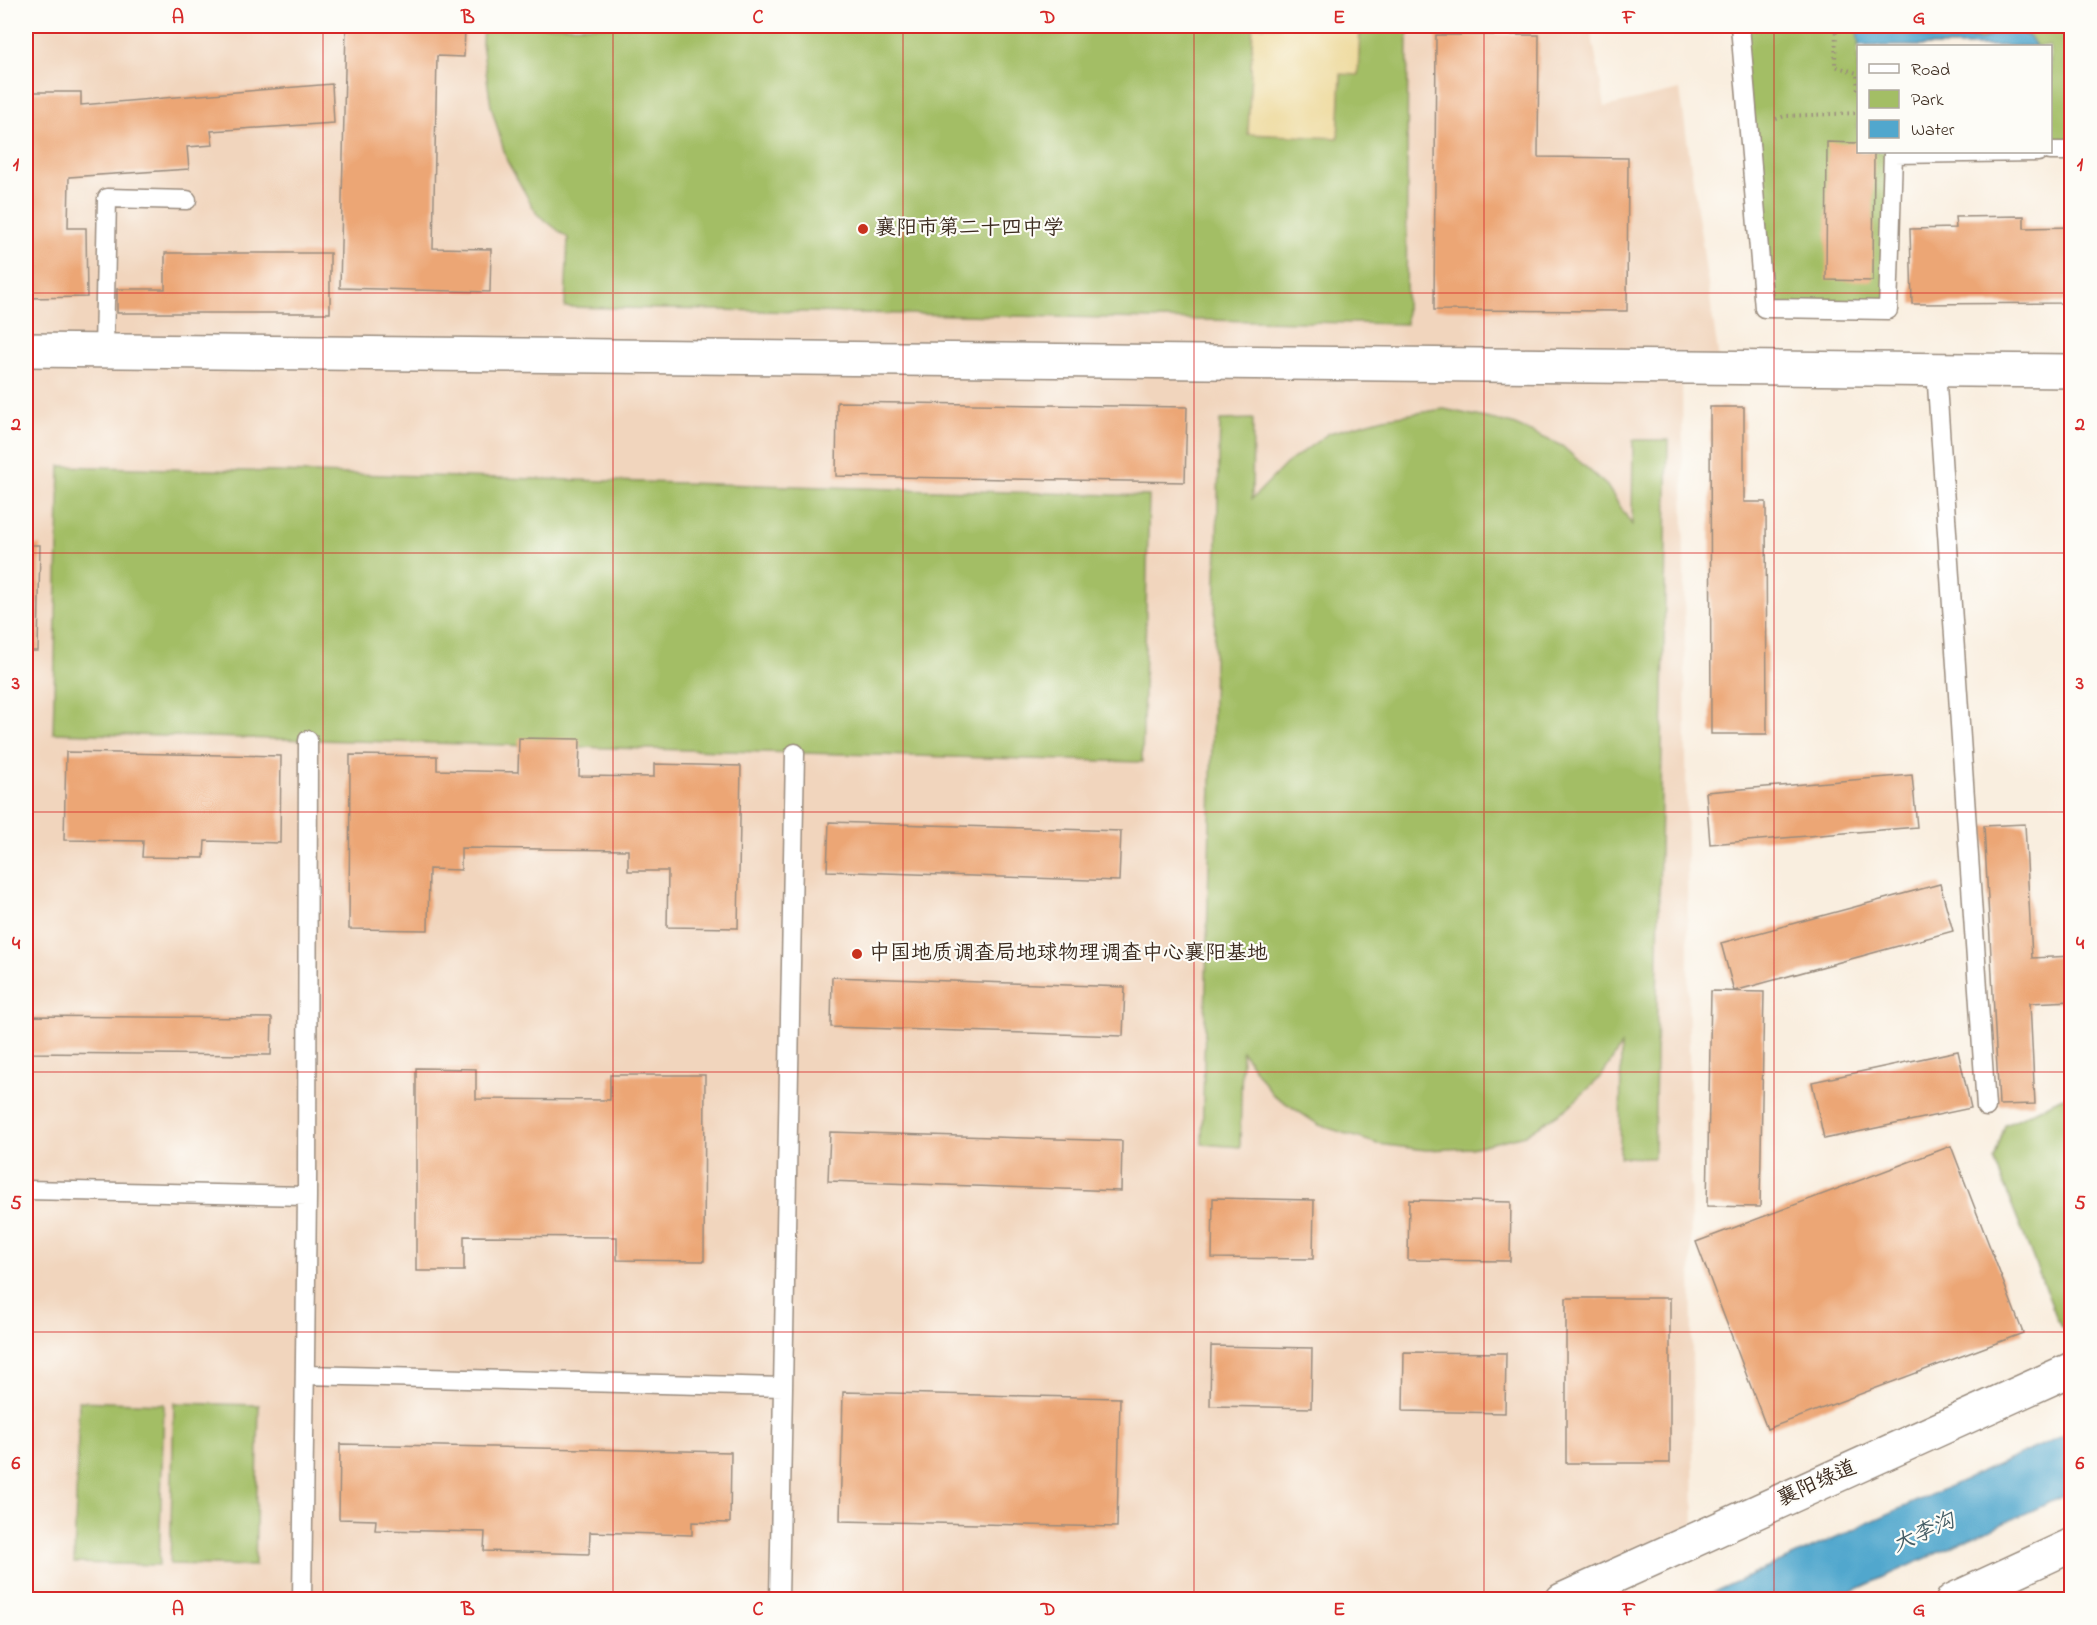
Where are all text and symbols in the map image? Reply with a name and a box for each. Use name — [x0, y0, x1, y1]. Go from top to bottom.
text: A — [172, 4, 184, 33]
text: B — [460, 4, 475, 33]
text: C — [753, 4, 764, 33]
text: D — [1040, 4, 1055, 33]
text: E — [1333, 4, 1345, 33]
text: F — [1622, 4, 1636, 33]
text: G — [1913, 4, 1926, 33]
legend — [1857, 45, 2052, 153]
text: Road — [1911, 58, 1950, 84]
text: Park — [1911, 88, 1944, 114]
text: Water — [1911, 118, 1955, 144]
text: 1 — [13, 151, 20, 180]
text: 1 — [2077, 151, 2084, 180]
place label: 襄阳市第二十四中学 — [875, 214, 1064, 244]
marker: 襄阳市第二十四中学 — [856, 222, 870, 236]
text: 2 — [10, 411, 21, 440]
text: 2 — [2074, 411, 2085, 440]
text: 3 — [11, 670, 20, 699]
text: 3 — [2075, 670, 2084, 699]
text: 4 — [12, 930, 21, 959]
text: 4 — [2076, 930, 2085, 959]
place label: 中国地质调查局地球物理调查中心襄阳基地 — [869, 939, 1268, 969]
marker: 中国地质调查局地球物理调查中心襄阳基地 — [850, 947, 864, 961]
text: 5 — [10, 1190, 22, 1219]
text: 5 — [2074, 1190, 2086, 1219]
text: 6 — [12, 1450, 21, 1479]
text: 6 — [2076, 1450, 2085, 1479]
street label: 襄阳绿道 — [1773, 1453, 1861, 1515]
water label: 大李沟 — [1887, 1505, 1962, 1562]
text: A — [172, 1596, 184, 1625]
text: B — [460, 1596, 475, 1625]
text: C — [753, 1596, 764, 1625]
text: D — [1040, 1596, 1055, 1625]
text: E — [1333, 1596, 1345, 1625]
text: F — [1622, 1596, 1636, 1625]
text: G — [1913, 1596, 1926, 1625]

